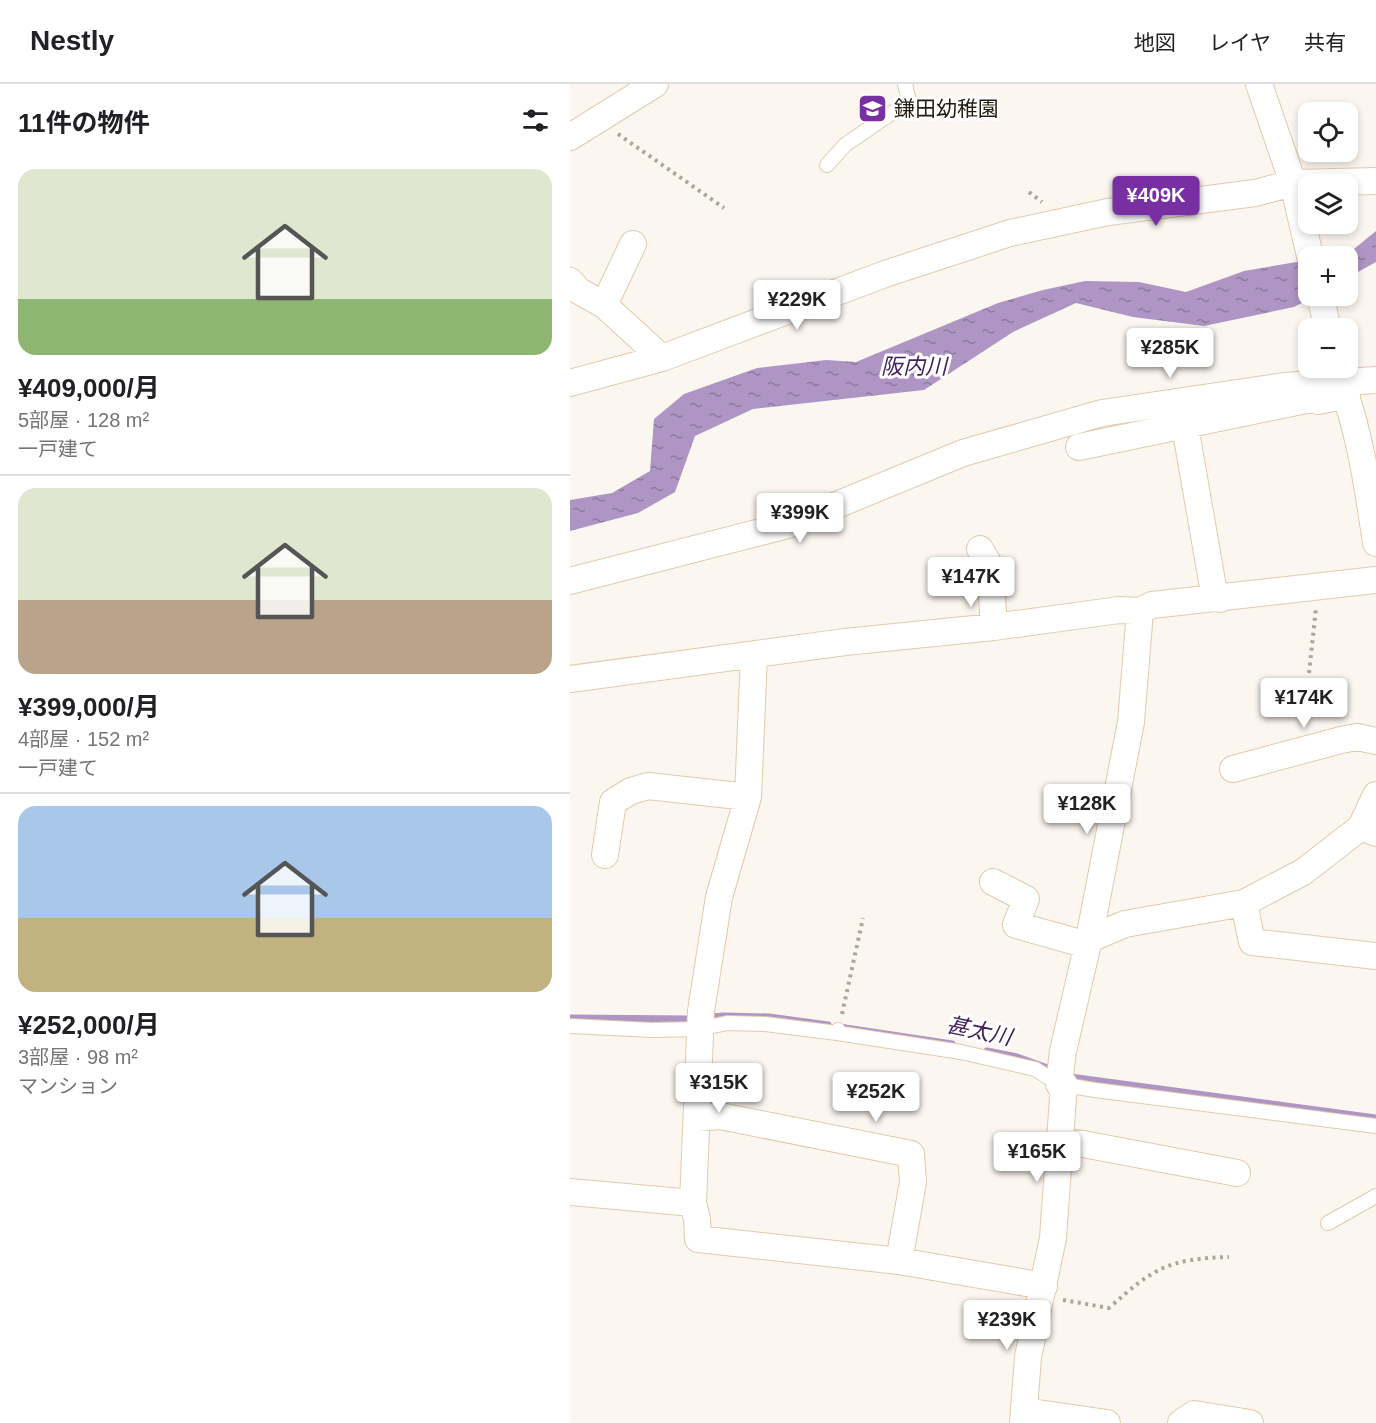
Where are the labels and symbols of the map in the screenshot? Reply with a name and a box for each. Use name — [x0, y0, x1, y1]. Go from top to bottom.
school or university icon: 鎌田幼稚園 — [857, 92, 889, 124]
place label: 鎌田幼稚園 — [894, 97, 999, 120]
pin: ¥409K — [1114, 176, 1198, 227]
pin: ¥229K — [755, 280, 839, 331]
pin: ¥285K — [1128, 328, 1212, 379]
water label: 阪内川 — [881, 354, 949, 379]
pin: ¥399K — [758, 493, 842, 544]
pin: ¥147K — [929, 557, 1013, 608]
pin: ¥174K — [1262, 678, 1346, 729]
pin: ¥128K — [1045, 784, 1129, 835]
water label: 甚太川 — [944, 1012, 1016, 1051]
pin: ¥315K — [677, 1063, 761, 1114]
pin: ¥252K — [834, 1072, 918, 1123]
pin: ¥165K — [995, 1132, 1079, 1183]
pin: ¥239K — [965, 1300, 1049, 1351]

